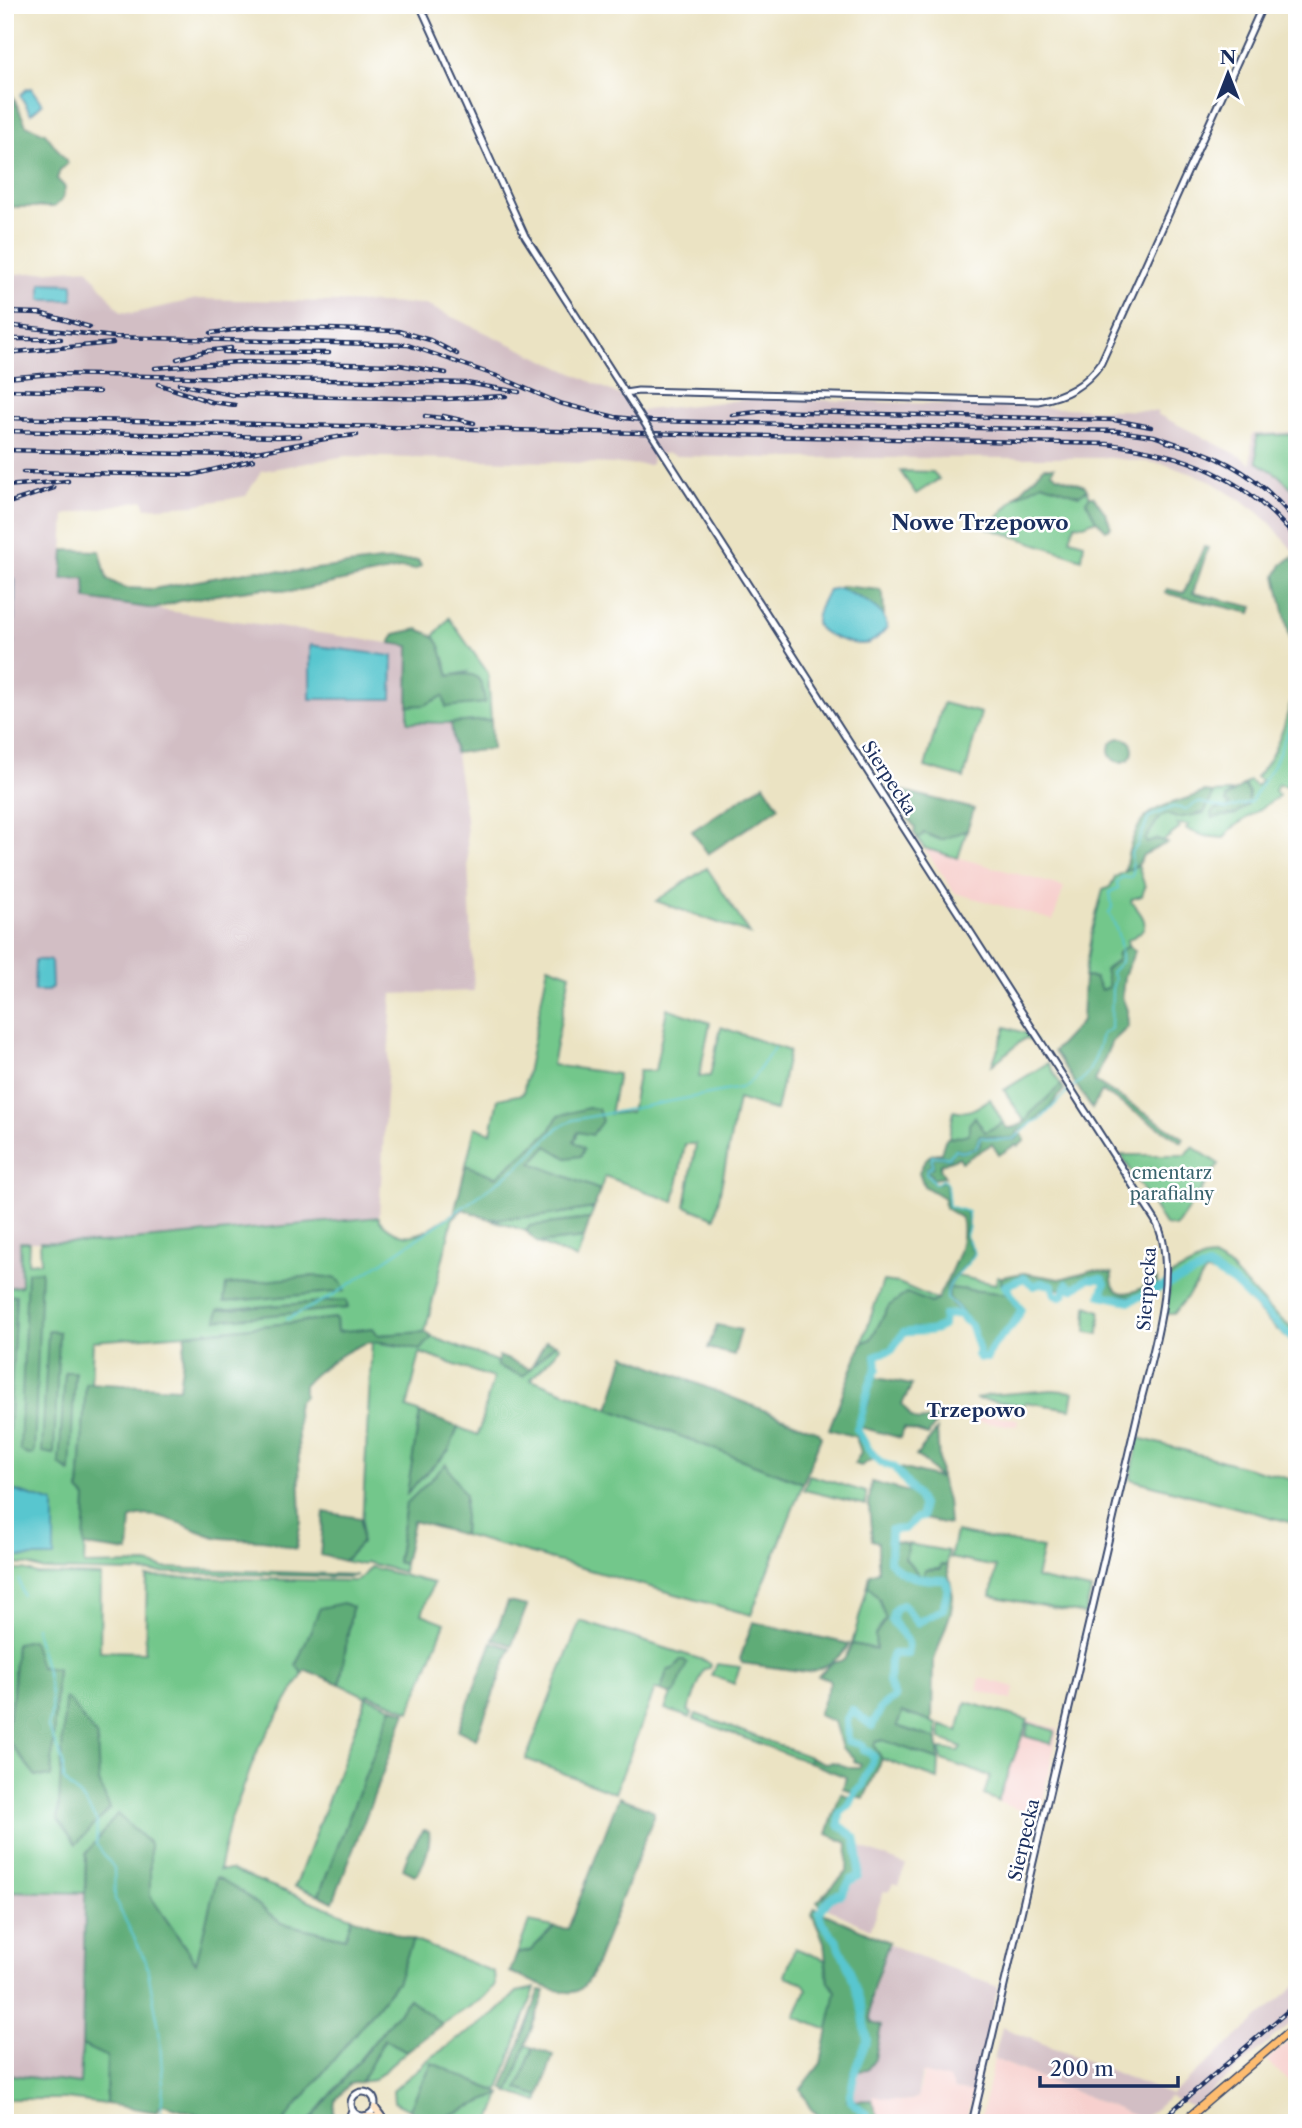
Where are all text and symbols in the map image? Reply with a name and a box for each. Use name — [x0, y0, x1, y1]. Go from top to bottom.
north arrow — [1194, 38, 1264, 108]
text: N — [1220, 46, 1236, 69]
district label: Nowe Trzepowo — [892, 510, 1069, 535]
street label: Sierpecka — [857, 737, 921, 820]
park label: cmentarz parafialny — [1130, 1162, 1215, 1205]
street label: Sierpecka — [1133, 1246, 1161, 1332]
district label: Trzepowo — [926, 1399, 1026, 1422]
street label: Sierpecka — [1004, 1796, 1044, 1883]
scale bar — [1040, 2044, 1178, 2088]
text: 200 m — [1050, 2056, 1114, 2081]

